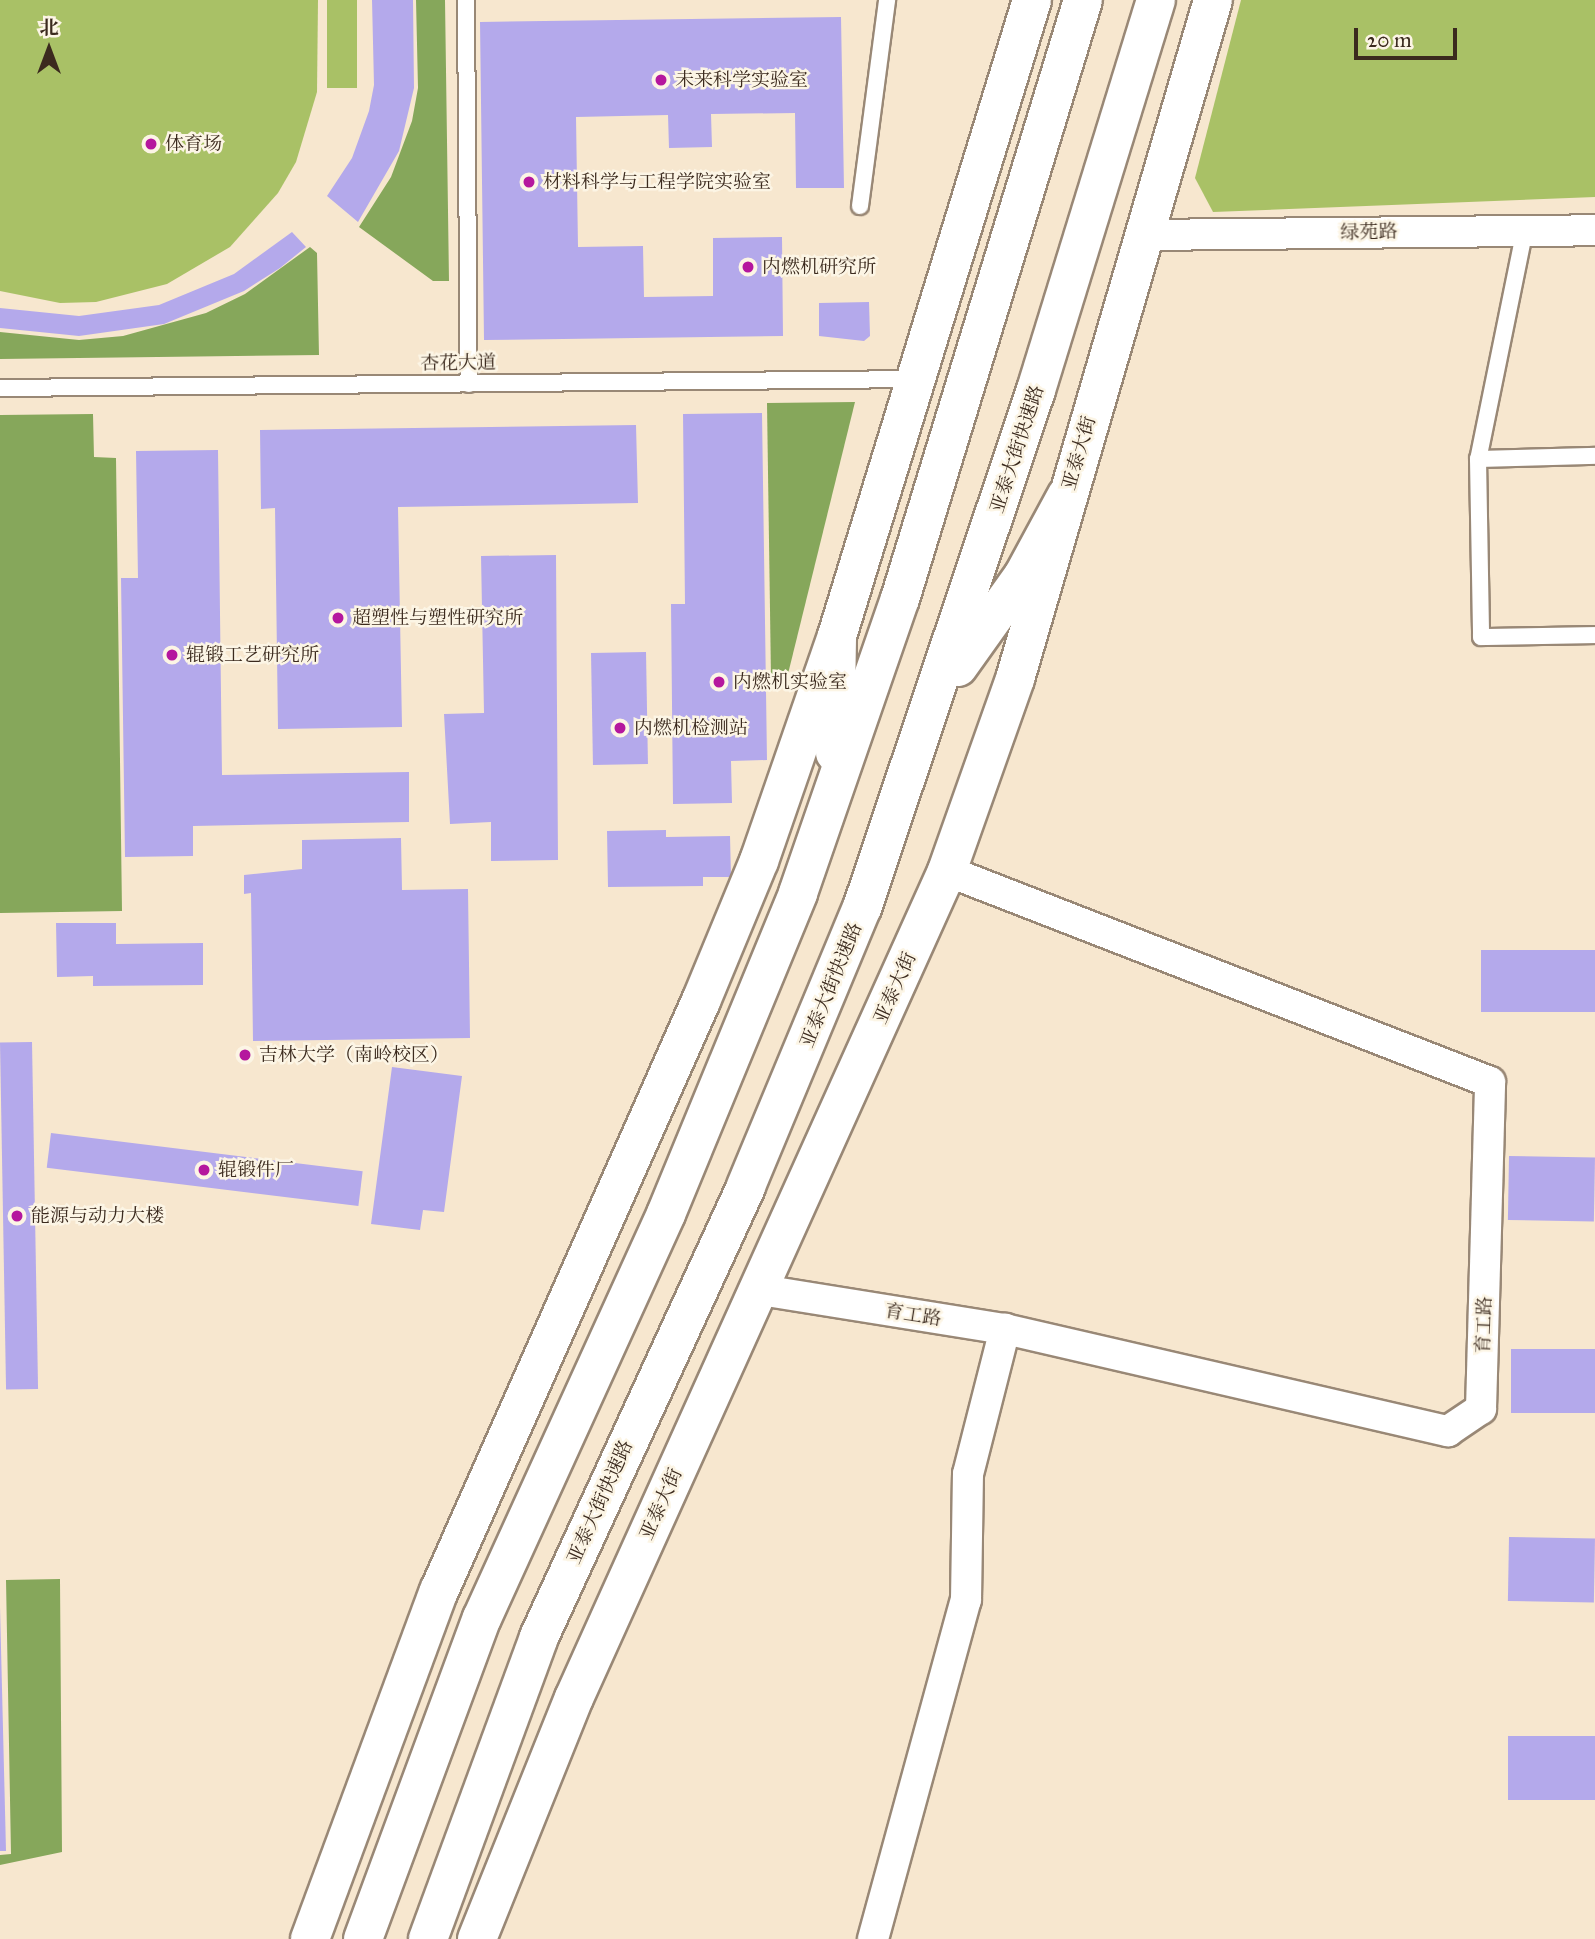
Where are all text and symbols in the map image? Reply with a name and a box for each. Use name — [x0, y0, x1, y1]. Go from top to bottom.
north arrow — [14, 14, 84, 84]
scale bar — [1357, 14, 1460, 58]
text: 北 — [39, 16, 59, 39]
text: 20 m — [1367, 27, 1412, 53]
place label: 未来科学实验室 — [675, 69, 808, 91]
marker: 未来科学实验室 — [653, 72, 669, 88]
place label: 体育场 — [165, 133, 222, 155]
marker: 体育场 — [143, 136, 159, 152]
place label: 材料科学与工程学院实验室 — [543, 171, 771, 193]
marker: 材料科学与工程学院实验室 — [521, 174, 537, 190]
street label: 绿苑路 — [1340, 220, 1398, 244]
place label: 内燃机研究所 — [762, 256, 876, 278]
marker: 内燃机研究所 — [740, 259, 756, 275]
street label: 杏花大道 — [420, 351, 496, 375]
street label: 亚泰大街快速路 — [986, 382, 1048, 516]
street label: 亚泰大街 — [1058, 413, 1100, 493]
place label: 超塑性与塑性研究所 — [352, 607, 523, 629]
marker: 超塑性与塑性研究所 — [330, 610, 346, 626]
place label: 辊锻工艺研究所 — [186, 644, 319, 666]
marker: 辊锻工艺研究所 — [164, 647, 180, 663]
place label: 内燃机实验室 — [733, 671, 847, 693]
marker: 内燃机实验室 — [711, 674, 727, 690]
place label: 内燃机检测站 — [634, 717, 748, 739]
marker: 内燃机检测站 — [612, 720, 628, 736]
street label: 亚泰大街快速路 — [796, 919, 866, 1051]
street label: 亚泰大街 — [869, 949, 921, 1027]
place label: 吉林大学（南岭校区） — [259, 1044, 449, 1066]
marker: 吉林大学（南岭校区） — [237, 1047, 253, 1063]
place label: 辊锻件厂 — [218, 1159, 294, 1181]
marker: 辊锻件厂 — [196, 1162, 212, 1178]
place label: 能源与动力大楼 — [31, 1205, 164, 1227]
marker: 能源与动力大楼 — [9, 1208, 25, 1224]
street label: 育工路 — [1472, 1296, 1496, 1354]
street label: 育工路 — [883, 1299, 943, 1331]
street label: 亚泰大街快速路 — [563, 1437, 637, 1567]
street label: 亚泰大街 — [635, 1465, 687, 1543]

